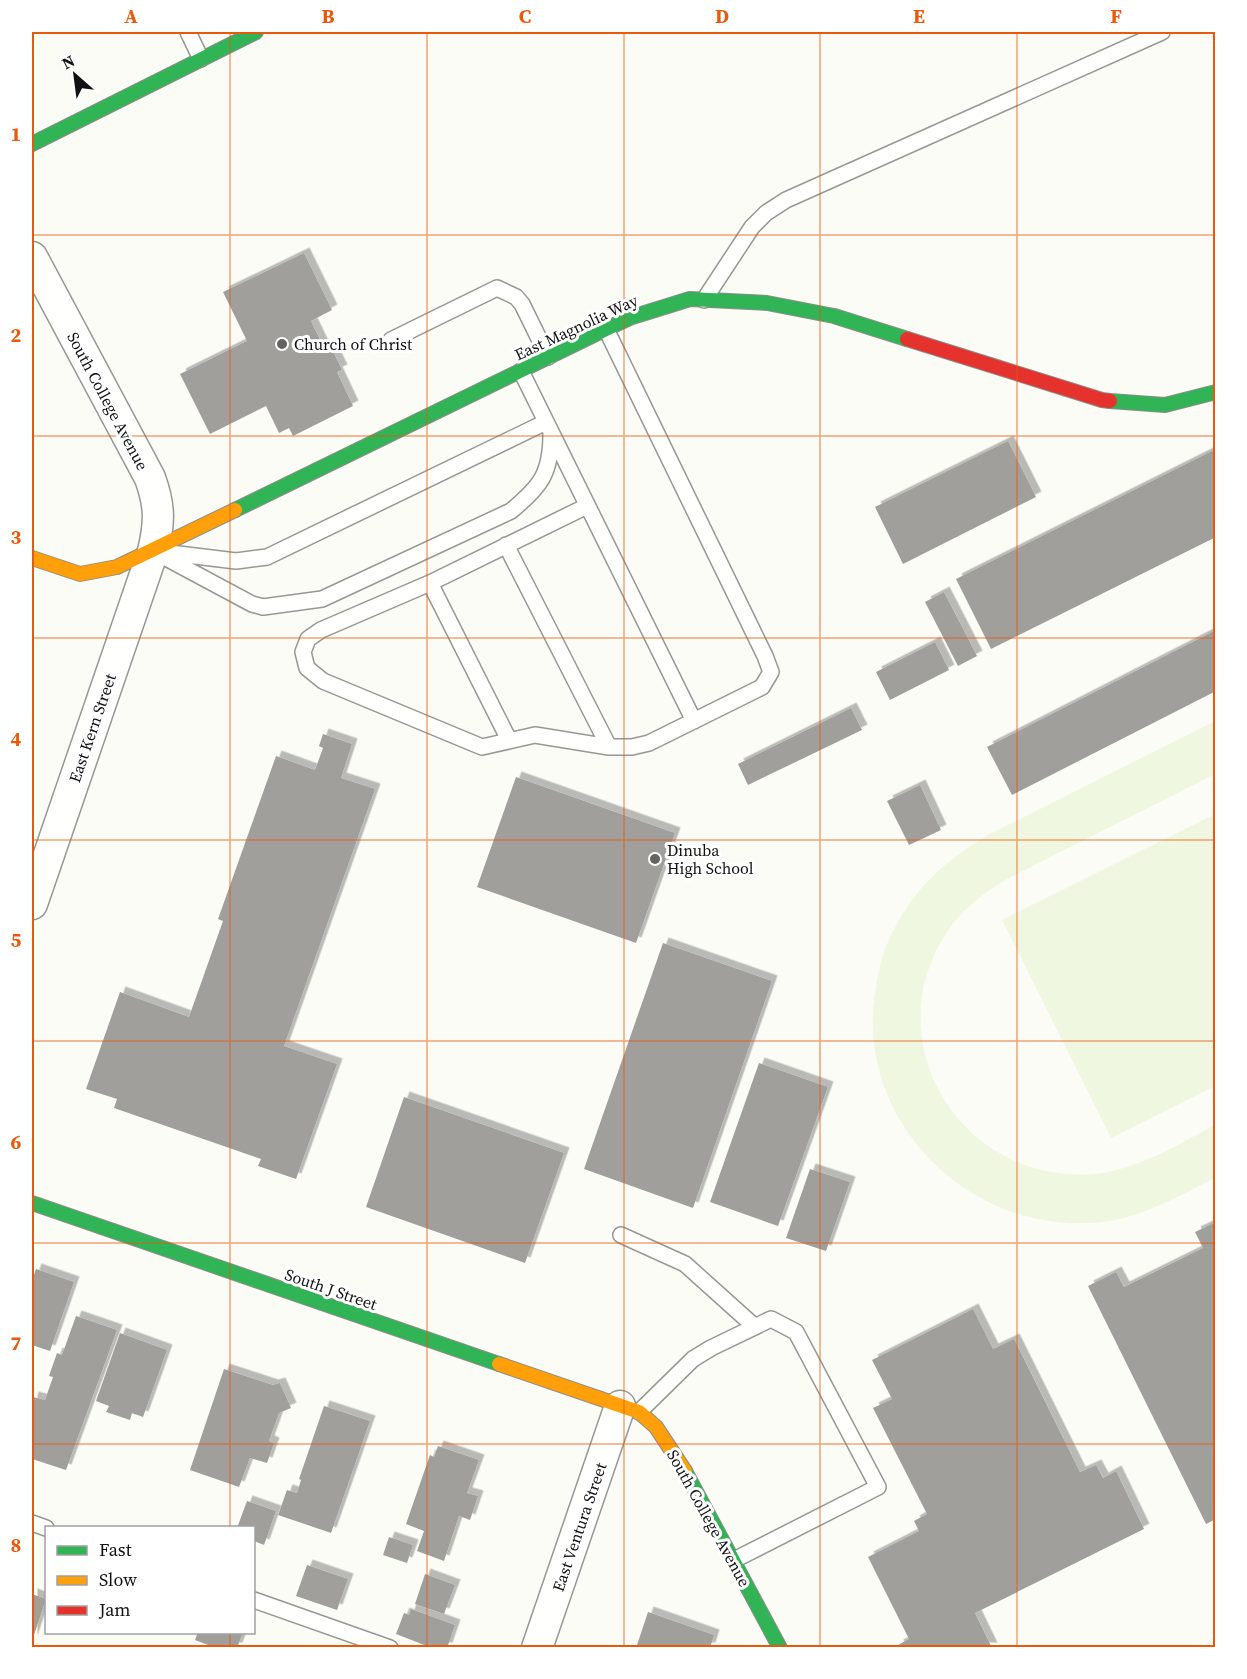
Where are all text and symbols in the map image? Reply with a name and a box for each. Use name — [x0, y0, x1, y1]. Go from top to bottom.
text: A — [124, 2, 138, 30]
text: B — [321, 2, 335, 30]
text: C — [519, 2, 531, 30]
text: D — [715, 2, 729, 30]
text: E — [913, 2, 925, 30]
text: F — [1110, 2, 1122, 30]
north arrow — [45, 45, 105, 105]
text: N — [58, 49, 79, 74]
text: 1 — [11, 120, 21, 148]
street label: East Magnolia Way — [511, 288, 642, 365]
text: 2 — [11, 321, 22, 349]
street label: South College Avenue — [62, 328, 154, 474]
place label: Church of Christ — [294, 333, 413, 355]
marker: Church of Christ — [275, 337, 289, 351]
text: 3 — [11, 523, 22, 551]
street label: East Kern Street — [63, 670, 121, 785]
text: 4 — [11, 725, 22, 753]
place label: Dinuba High School — [667, 839, 754, 879]
marker: Dinuba High School — [648, 852, 662, 866]
text: 5 — [11, 926, 22, 954]
text: 6 — [11, 1128, 22, 1156]
street label: South J Street — [282, 1263, 381, 1315]
text: 7 — [11, 1329, 22, 1357]
street label: South College Avenue — [662, 1445, 756, 1591]
street label: East Ventura Street — [547, 1459, 612, 1594]
legend — [45, 1526, 255, 1634]
text: 8 — [11, 1531, 21, 1559]
text: Fast — [99, 1537, 132, 1562]
text: Slow — [99, 1567, 137, 1592]
text: Jam — [98, 1597, 131, 1622]

